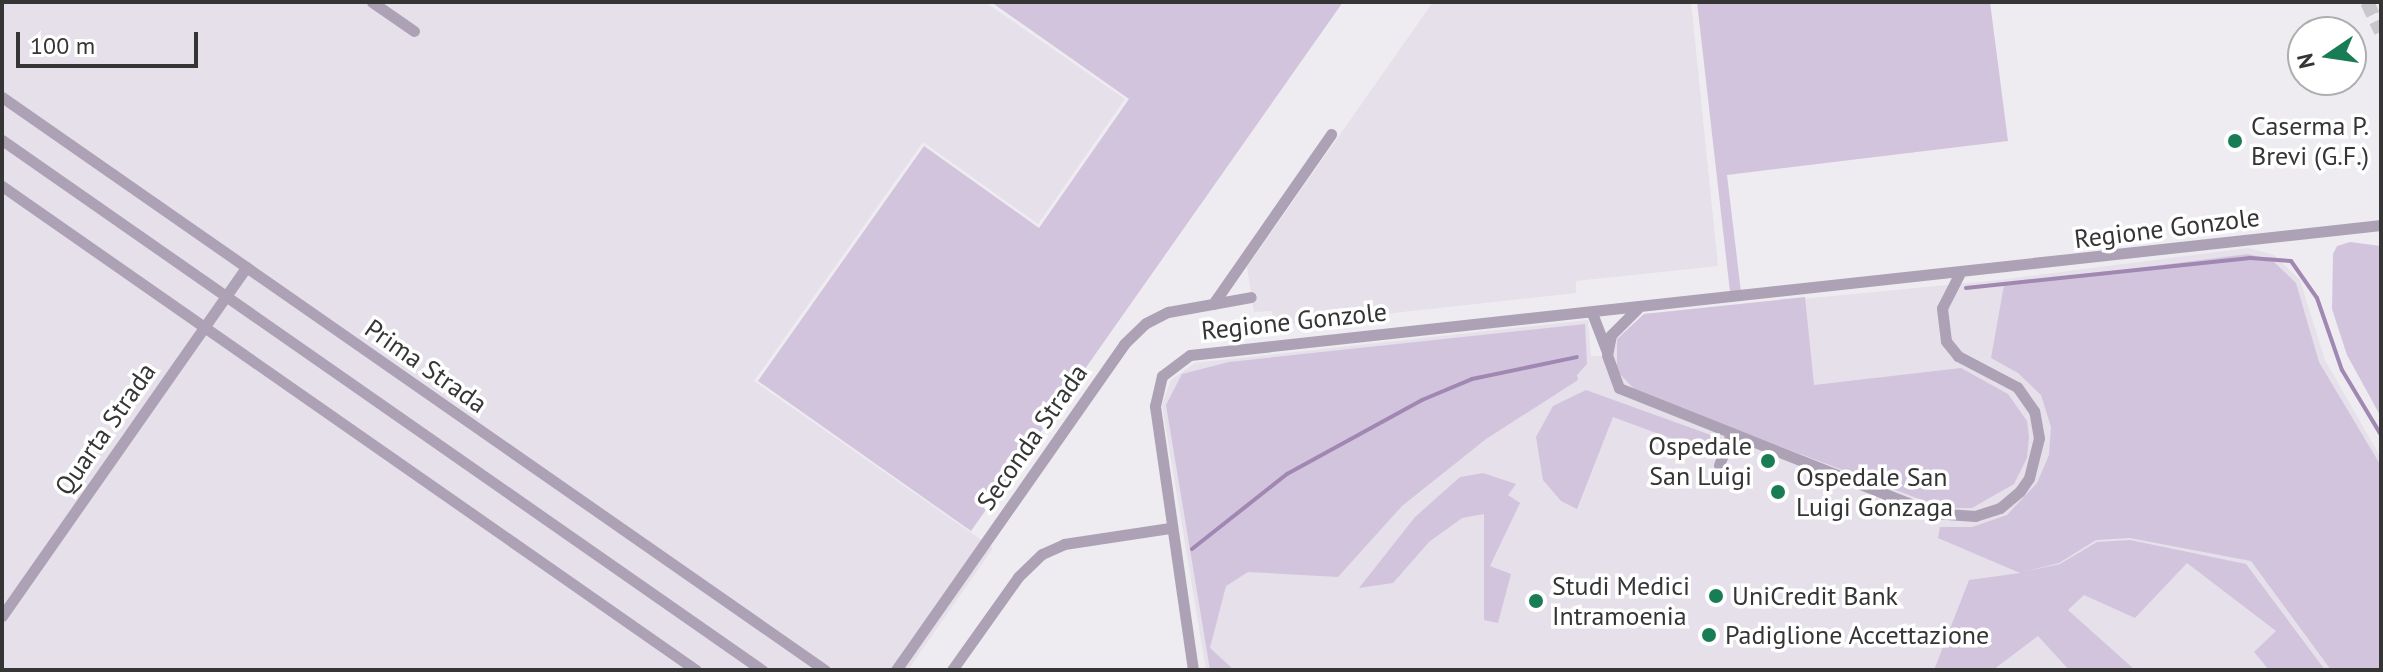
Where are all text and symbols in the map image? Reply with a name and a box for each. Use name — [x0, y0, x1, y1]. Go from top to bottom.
scale bar — [20, 16, 202, 66]
north arrow — [2287, 16, 2367, 96]
text: 100 m — [30, 30, 95, 61]
text: N — [2290, 51, 2321, 71]
place label: Caserma P. Brevi (G.F.) — [2251, 110, 2369, 172]
marker: Caserma P. Brevi (G.F.) — [2226, 132, 2244, 150]
street label: Regione Gonzole — [2073, 201, 2261, 255]
street label: Regione Gonzole — [1200, 296, 1388, 346]
street label: Prima Strada — [359, 313, 493, 419]
street label: Quarta Strada — [48, 357, 162, 501]
street label: Seconda Strada — [970, 358, 1094, 516]
place label: Ospedale San Luigi — [1648, 430, 1752, 492]
marker: Ospedale San Luigi — [1759, 452, 1777, 470]
place label: Ospedale San Luigi Gonzaga — [1796, 461, 1953, 522]
marker: Ospedale San Luigi Gonzaga — [1767, 481, 1789, 503]
place label: Studi Medici Intramoenia — [1552, 570, 1690, 632]
place label: UniCredit Bank — [1732, 580, 1898, 612]
marker: UniCredit Bank — [1707, 587, 1725, 605]
marker: Studi Medici Intramoenia — [1527, 592, 1545, 610]
place label: Padiglione Accettazione — [1725, 619, 1990, 651]
marker: Padiglione Accettazione — [1700, 626, 1718, 644]

